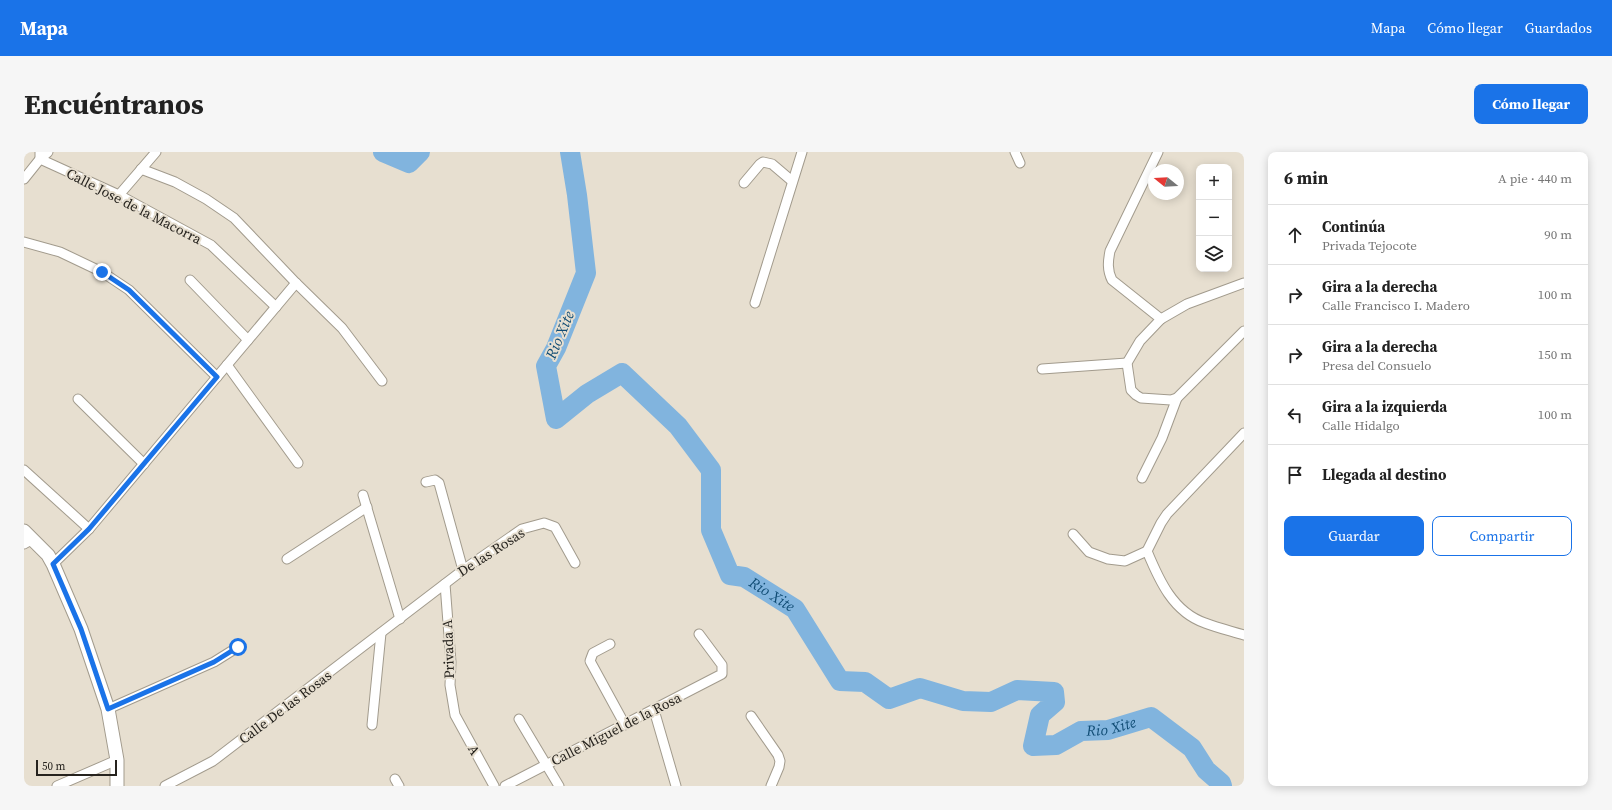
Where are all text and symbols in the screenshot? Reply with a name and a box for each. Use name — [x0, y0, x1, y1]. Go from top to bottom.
text: Mapa — [20, 15, 68, 41]
text: Mapa — [1371, 18, 1405, 38]
text: Cómo llegar — [1427, 18, 1503, 38]
text: Guardados — [1525, 18, 1592, 38]
button: Cómo llegar — [1474, 84, 1588, 124]
text: Encuéntranos — [24, 85, 204, 123]
street label: Calle Jose de la Macorra — [63, 163, 206, 249]
north arrow — [1148, 164, 1184, 200]
map controls — [1196, 164, 1232, 272]
button: + — [1196, 164, 1232, 200]
text: 6 min — [1284, 166, 1328, 190]
text: A pie · 440 m — [1498, 170, 1572, 187]
button: − — [1196, 200, 1232, 236]
text: Continúa — [1322, 216, 1385, 237]
icon: ahead — [1284, 224, 1306, 246]
text: 90 m — [1544, 226, 1572, 243]
button: layers — [1196, 236, 1232, 272]
text: Privada Tejocote — [1322, 237, 1417, 254]
route end — [93, 263, 111, 281]
text: Gira a la derecha — [1322, 276, 1437, 297]
icon: right — [1284, 284, 1306, 306]
text: 100 m — [1538, 286, 1572, 303]
text: Calle Francisco I. Madero — [1322, 297, 1470, 314]
water label: Rio Xite — [540, 308, 579, 363]
text: Gira a la derecha — [1322, 336, 1437, 357]
icon: right — [1284, 344, 1306, 366]
text: 150 m — [1538, 346, 1572, 363]
text: Presa del Consuelo — [1322, 357, 1431, 374]
text: Gira a la izquierda — [1322, 396, 1447, 417]
icon: left — [1284, 404, 1306, 426]
text: 100 m — [1538, 406, 1572, 423]
text: Calle Hidalgo — [1322, 417, 1400, 434]
icon: arrive — [1284, 464, 1306, 486]
text: Llegada al destino — [1322, 464, 1447, 485]
button: Guardar — [1284, 516, 1424, 556]
button: Compartir — [1432, 516, 1572, 556]
street label: De las Rosas — [453, 523, 529, 581]
water label: Rio Xite — [744, 571, 799, 616]
street label: Privada A — [437, 618, 459, 679]
route start — [229, 638, 247, 656]
street label: Calle De las Rosas — [234, 665, 336, 749]
street label: Calle Miguel de la Rosa — [547, 687, 685, 771]
water label: Rio Xite — [1085, 711, 1138, 741]
street label: A — [463, 741, 485, 760]
scale bar — [36, 758, 117, 777]
text: 50 m — [42, 759, 65, 774]

